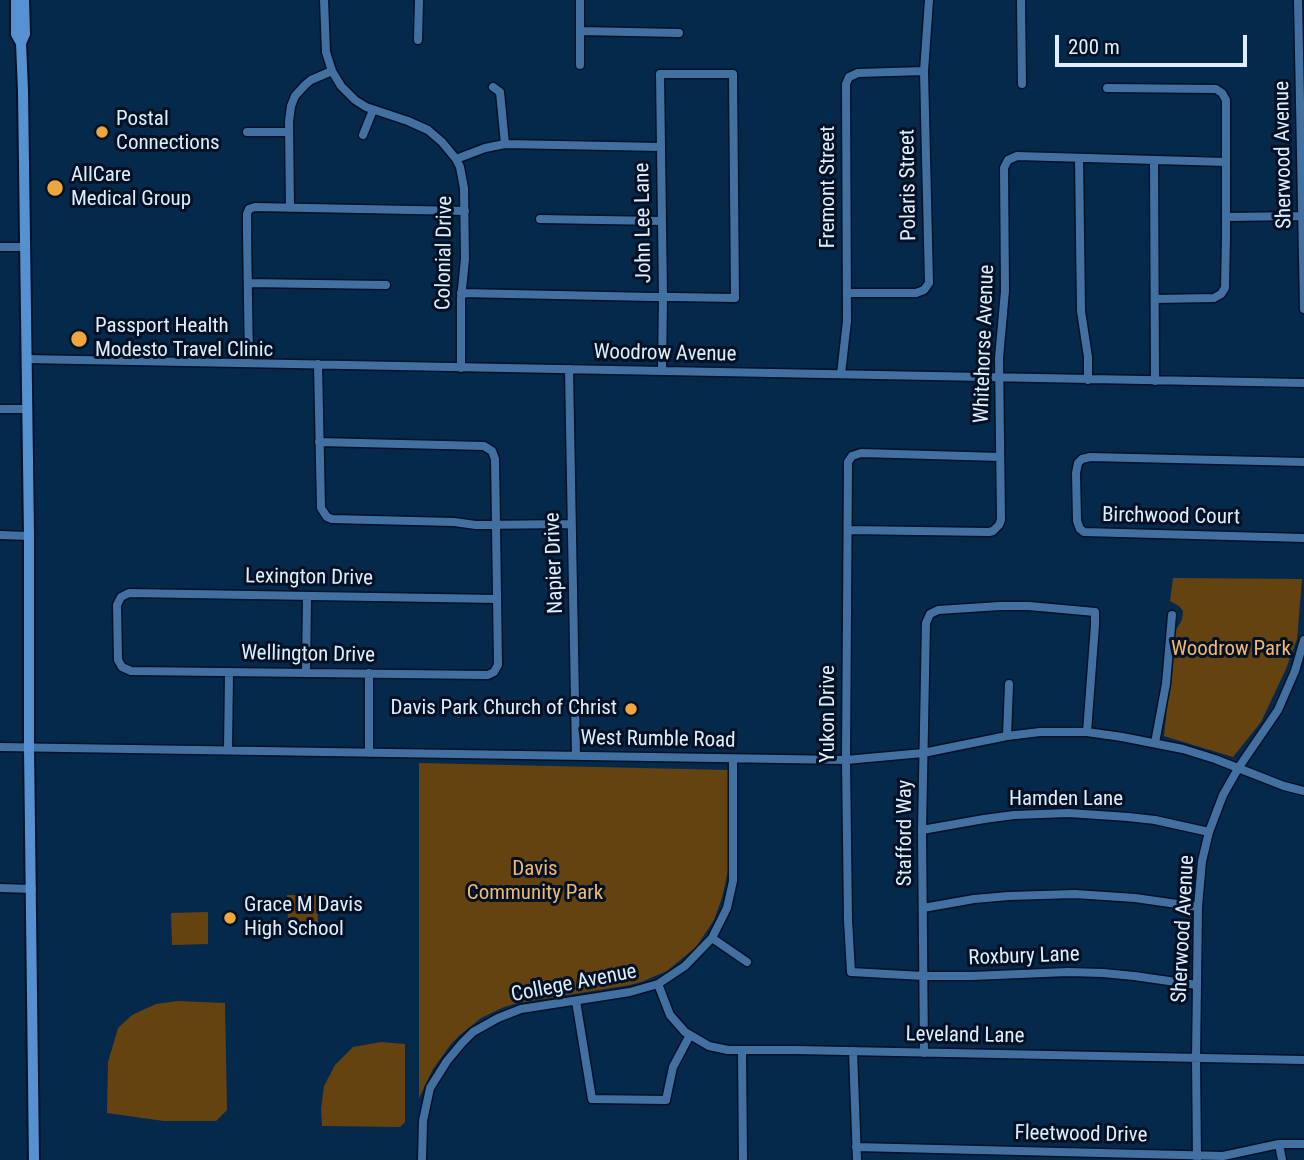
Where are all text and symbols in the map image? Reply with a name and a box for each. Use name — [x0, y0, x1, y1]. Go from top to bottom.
scale bar — [1059, 21, 1252, 65]
text: 200 m — [1068, 35, 1120, 59]
street label: Sherwood Avenue — [1270, 81, 1298, 229]
place label: Postal Connections — [116, 107, 220, 157]
marker: Postal Connections — [94, 124, 110, 140]
street label: Fremont Street — [816, 126, 842, 248]
street label: Polaris Street — [895, 129, 923, 241]
place label: AllCare Medical Group — [71, 163, 191, 213]
street label: John Lee Lane — [630, 163, 658, 283]
marker: AllCare Medical Group — [45, 178, 65, 198]
street label: Colonial Drive — [431, 196, 459, 310]
street label: Whitehorse Avenue — [970, 264, 1000, 424]
place label: Passport Health Modesto Travel Clinic — [95, 314, 273, 364]
marker: Passport Health Modesto Travel Clinic — [69, 329, 89, 349]
street label: Woodrow Avenue — [593, 340, 737, 368]
street label: Birchwood Court — [1102, 503, 1240, 531]
street label: Napier Drive — [541, 512, 569, 614]
street label: Lexington Drive — [245, 564, 373, 592]
park label: Woodrow Park — [1171, 637, 1291, 663]
street label: Wellington Drive — [241, 641, 375, 669]
street label: Yukon Drive — [816, 665, 842, 763]
place label: Davis Park Church of Christ — [391, 696, 617, 722]
marker: Davis Park Church of Christ — [623, 701, 639, 717]
street label: West Rumble Road — [580, 726, 736, 754]
street label: Stafford Way — [893, 780, 919, 886]
street label: Hamden Lane — [1009, 787, 1123, 813]
street label: Sherwood Avenue — [1168, 855, 1200, 1003]
park label: Davis Community Park — [467, 857, 603, 907]
place label: Grace M Davis High School — [244, 893, 363, 943]
marker: Grace M Davis High School — [222, 910, 238, 926]
street label: Roxbury Lane — [968, 942, 1080, 972]
street label: College Avenue — [509, 959, 639, 1009]
street label: Leveland Lane — [905, 1022, 1025, 1050]
street label: Fleetwood Drive — [1014, 1121, 1148, 1149]

